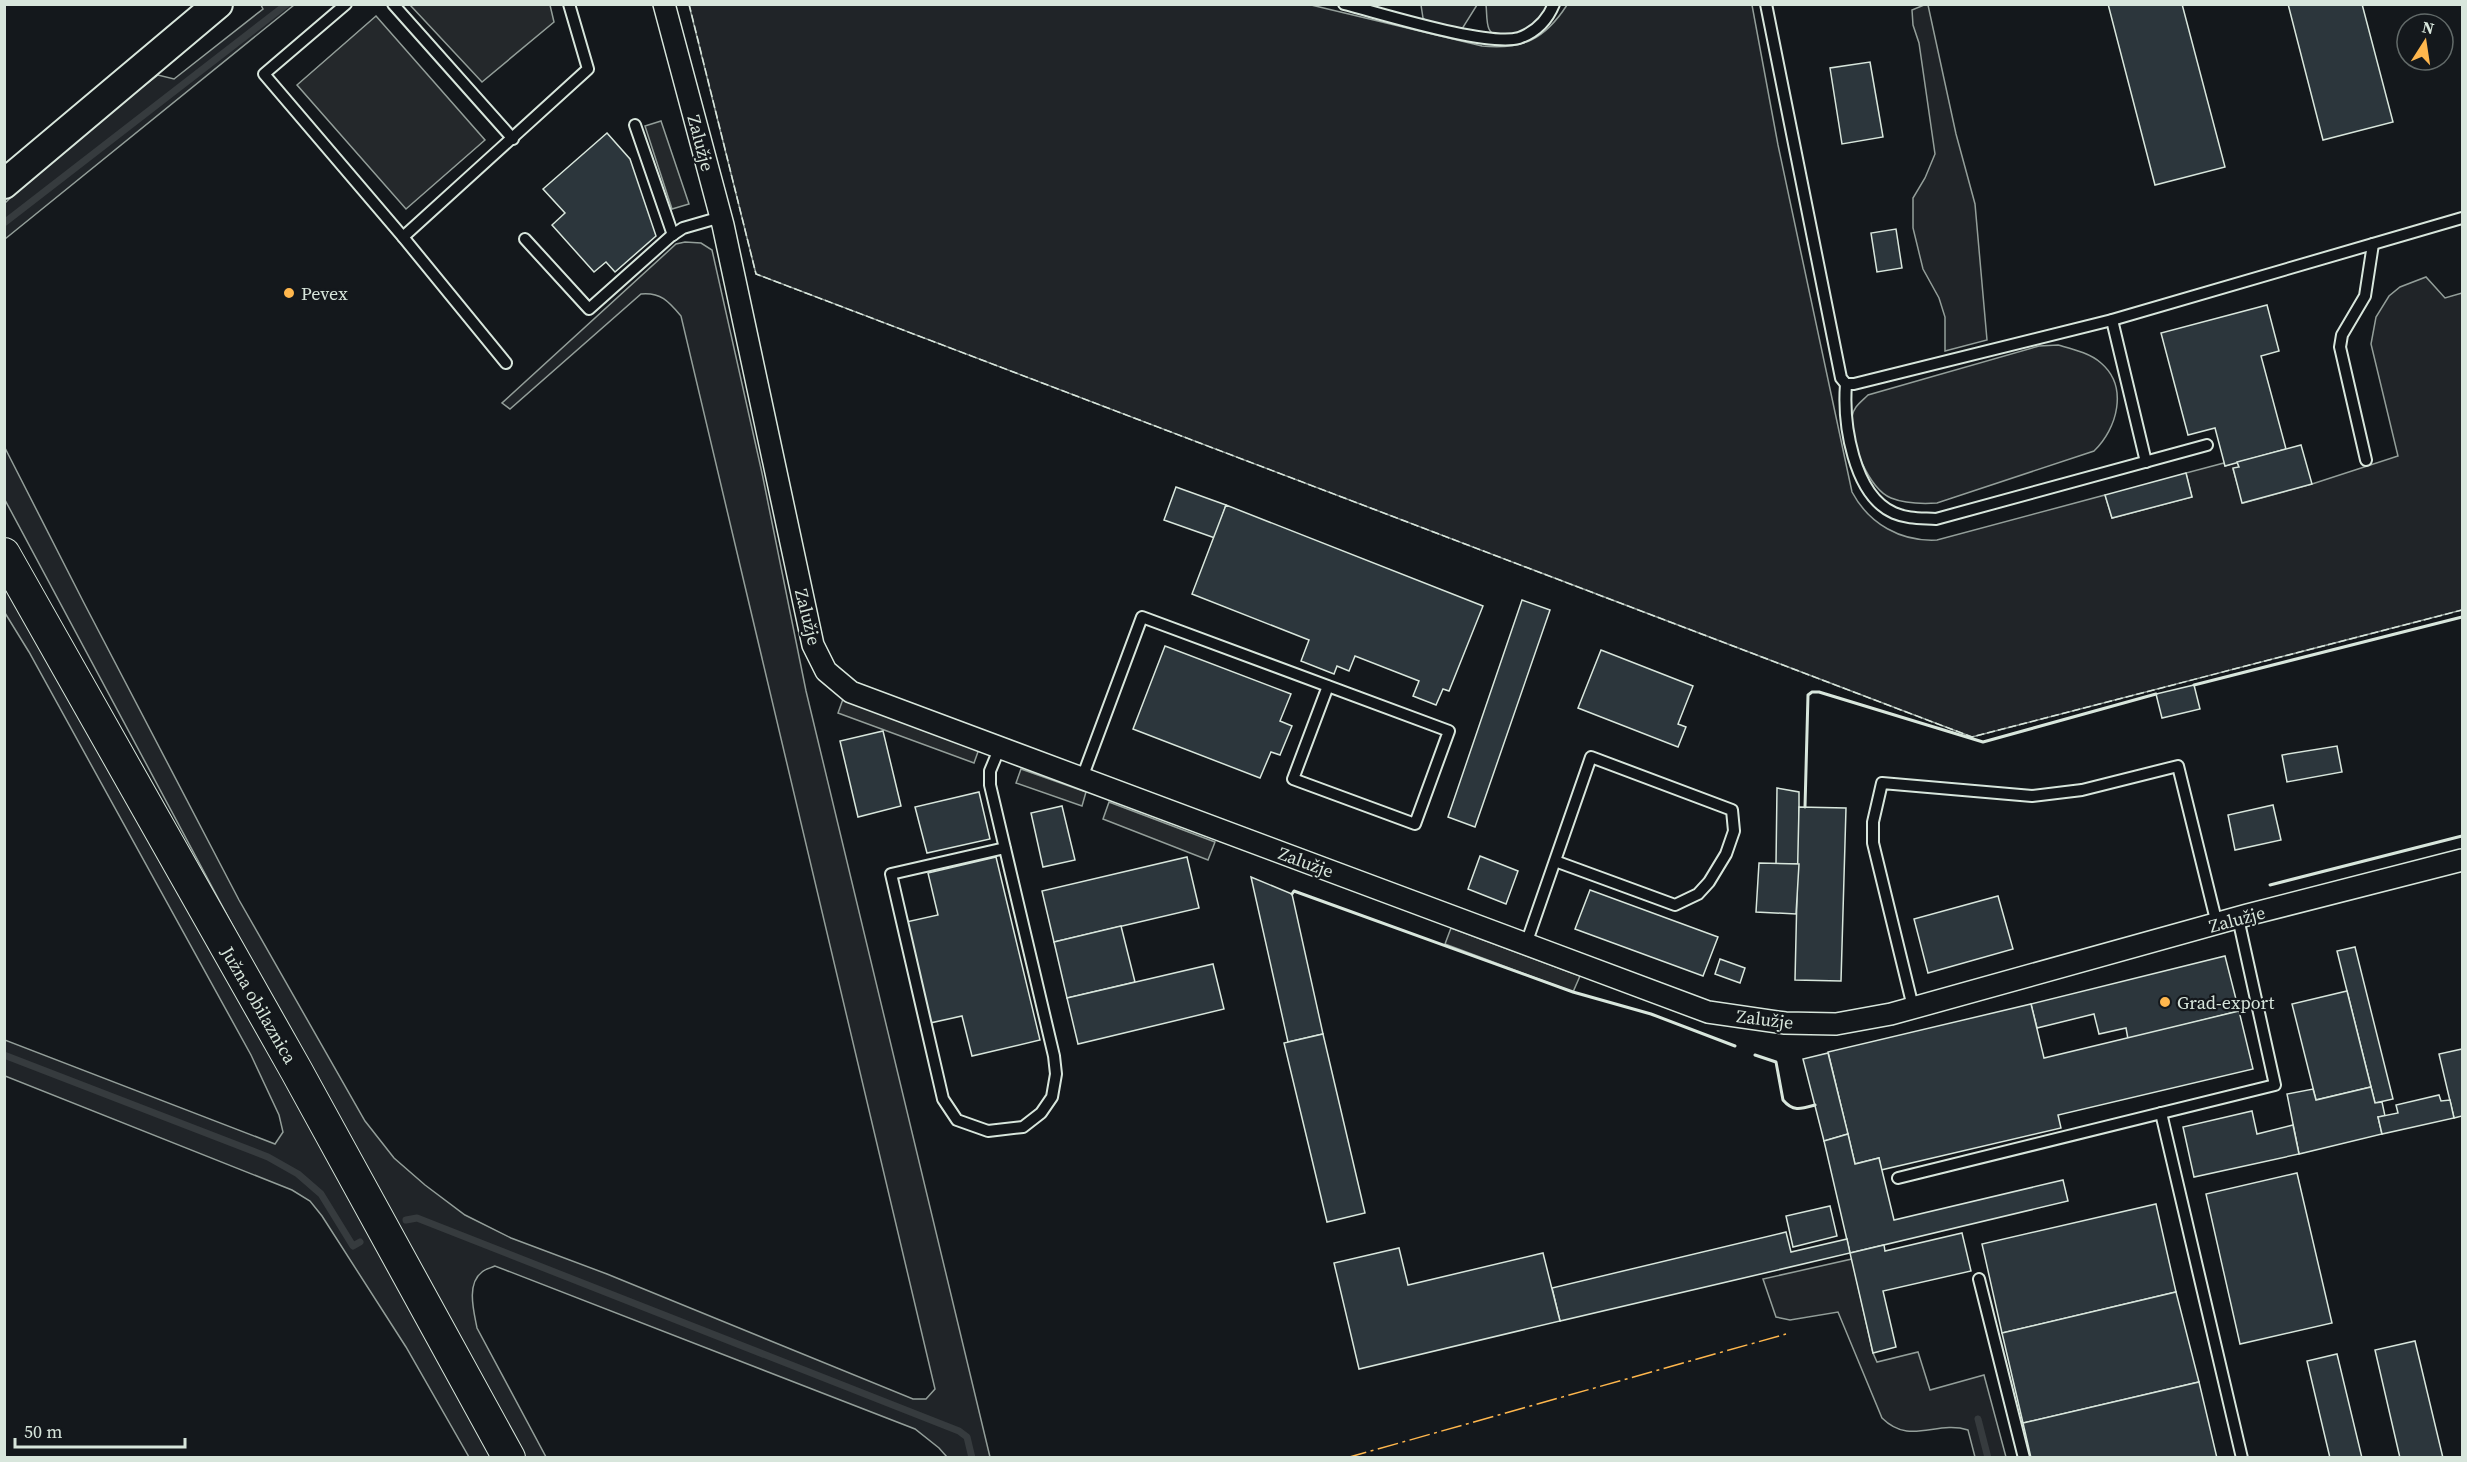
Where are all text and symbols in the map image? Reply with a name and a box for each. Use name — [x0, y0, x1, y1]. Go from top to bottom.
north arrow — [2395, 12, 2455, 72]
text: N — [2420, 15, 2436, 39]
street label: Zalužje — [682, 112, 720, 174]
place label: Pevex — [301, 281, 348, 306]
marker: Pevex — [282, 286, 296, 300]
street label: Zalužje — [789, 586, 827, 648]
street label: Zalužje — [1275, 840, 1337, 884]
street label: Zalužje — [2206, 900, 2268, 938]
street label: Južna obilaznica — [215, 941, 303, 1069]
place label: Grad-export — [2177, 990, 2274, 1015]
marker: Grad-export — [2158, 995, 2172, 1009]
street label: Zalužje — [1735, 1003, 1795, 1035]
scale bar — [15, 1411, 184, 1449]
text: 50 m — [24, 1419, 62, 1444]

